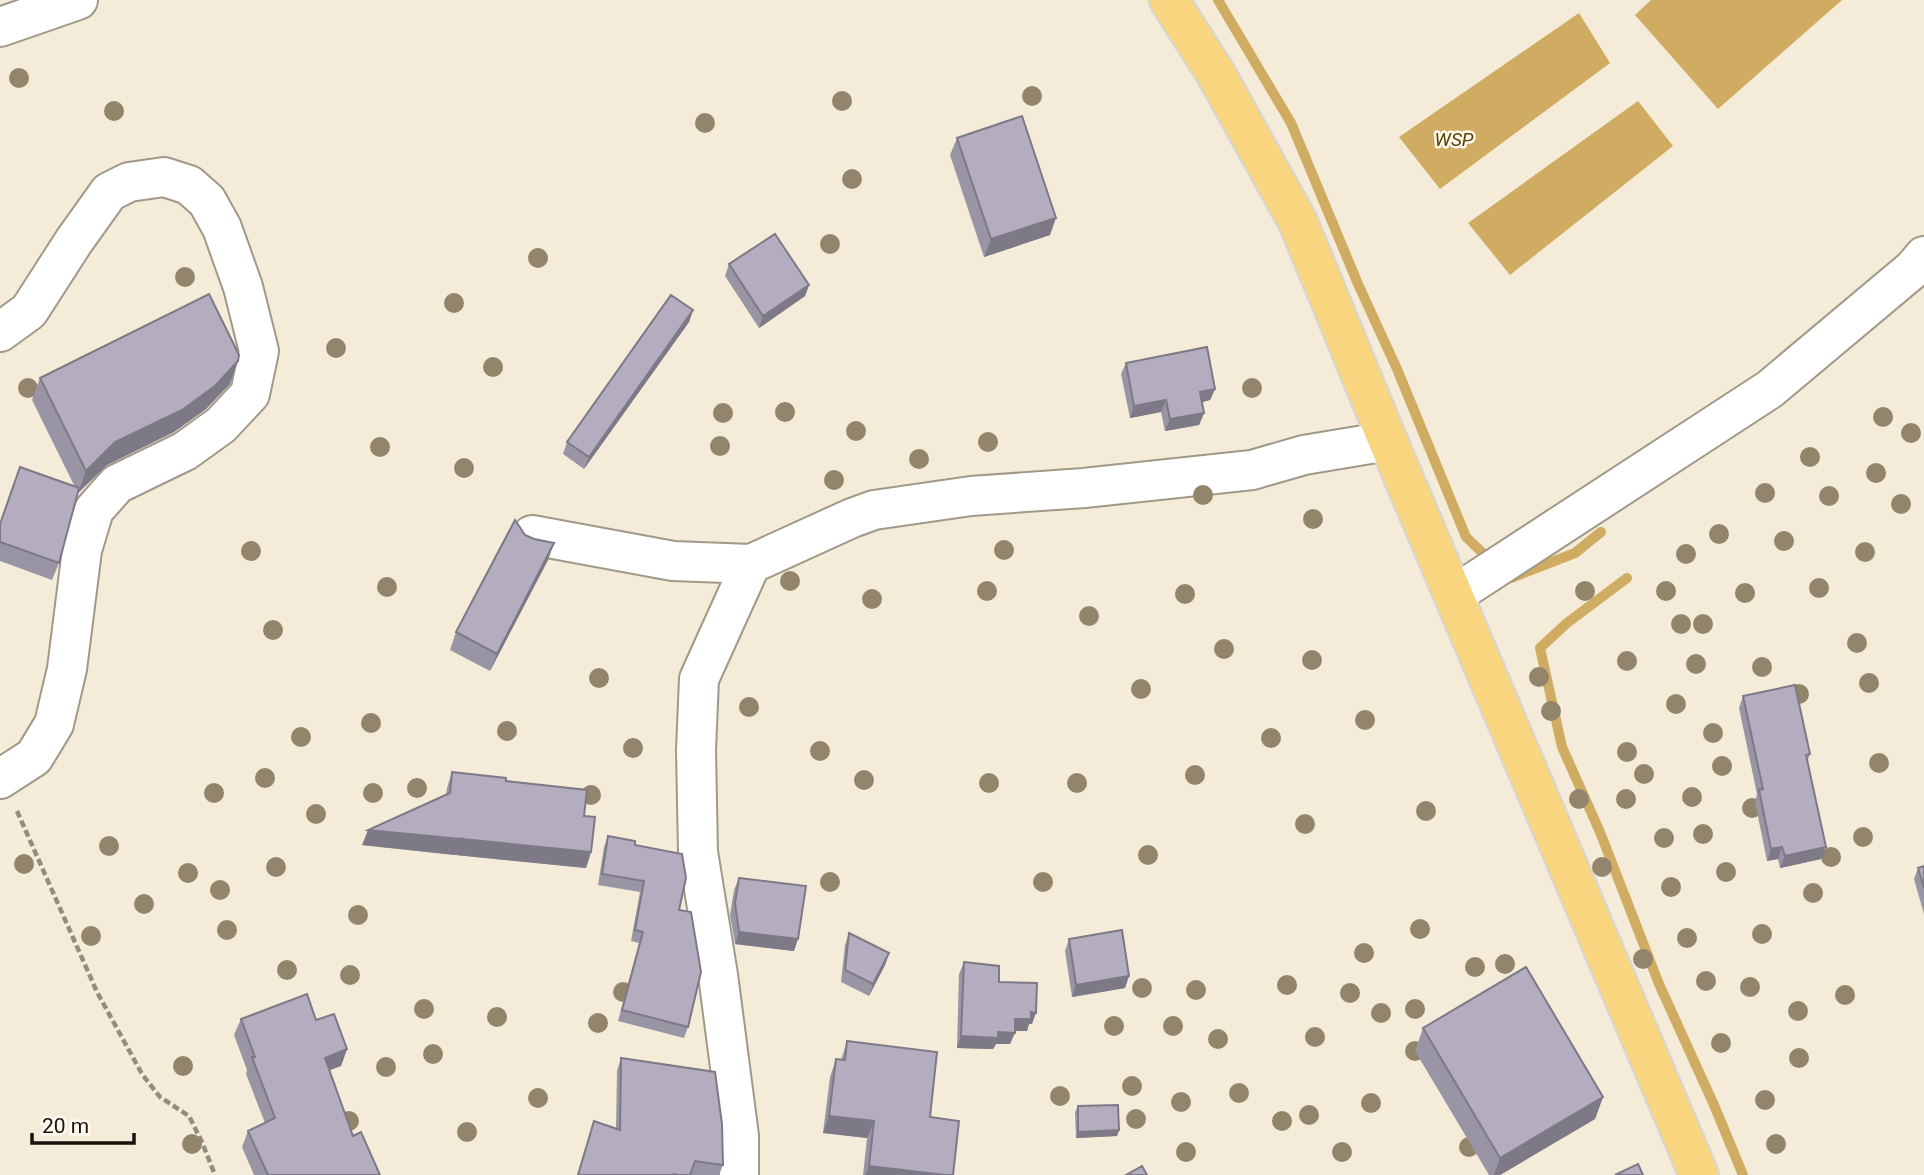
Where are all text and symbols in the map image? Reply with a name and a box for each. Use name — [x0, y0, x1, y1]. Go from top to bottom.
water label: WSP — [1435, 128, 1474, 151]
scale bar — [32, 1102, 133, 1146]
text: 20 m — [42, 1114, 89, 1138]

